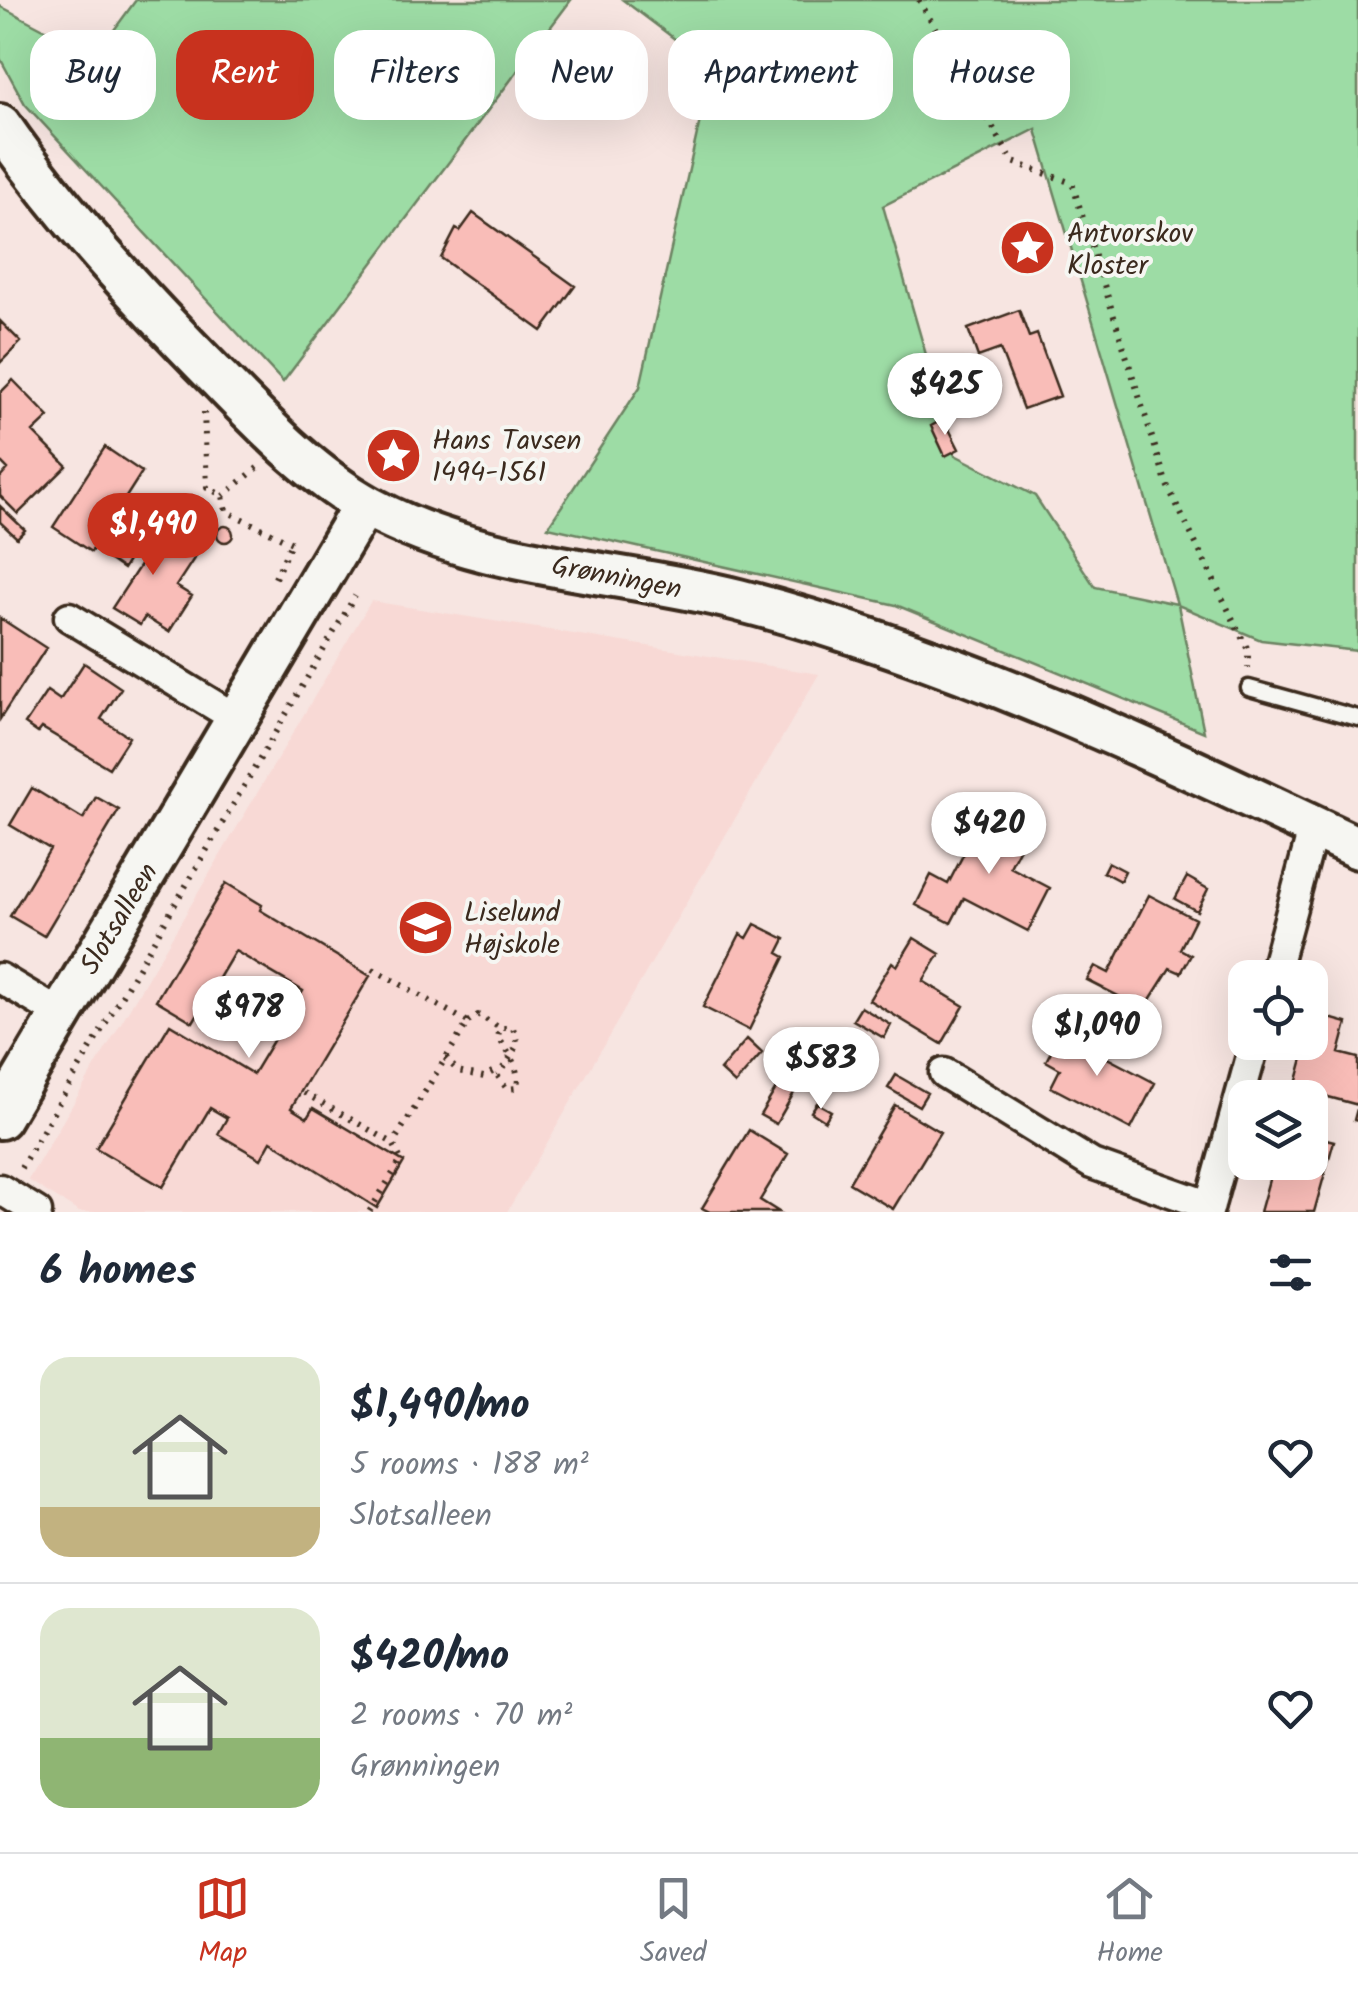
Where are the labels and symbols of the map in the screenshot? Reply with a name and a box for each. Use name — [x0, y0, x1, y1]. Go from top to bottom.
place label: Antvorskov Kloster — [1067, 212, 1193, 289]
place icon: Antvorskov Kloster — [998, 218, 1058, 278]
pin: $425 — [886, 353, 1004, 438]
place label: Hans Tavsen 1494-1561 — [432, 419, 581, 496]
place icon: Hans Tavsen 1494-1561 — [363, 425, 423, 485]
pin: $1,490 — [72, 493, 234, 578]
street label: Grønningen — [548, 544, 685, 613]
pin: $420 — [930, 792, 1048, 877]
street label: Slotsalleen — [69, 854, 171, 984]
place label: Liselund Højskole — [464, 891, 561, 968]
school or university icon: Liselund Højskole — [395, 897, 455, 957]
pin: $978 — [190, 976, 308, 1061]
pin: $1,090 — [1016, 994, 1178, 1079]
pin: $583 — [762, 1027, 880, 1112]

